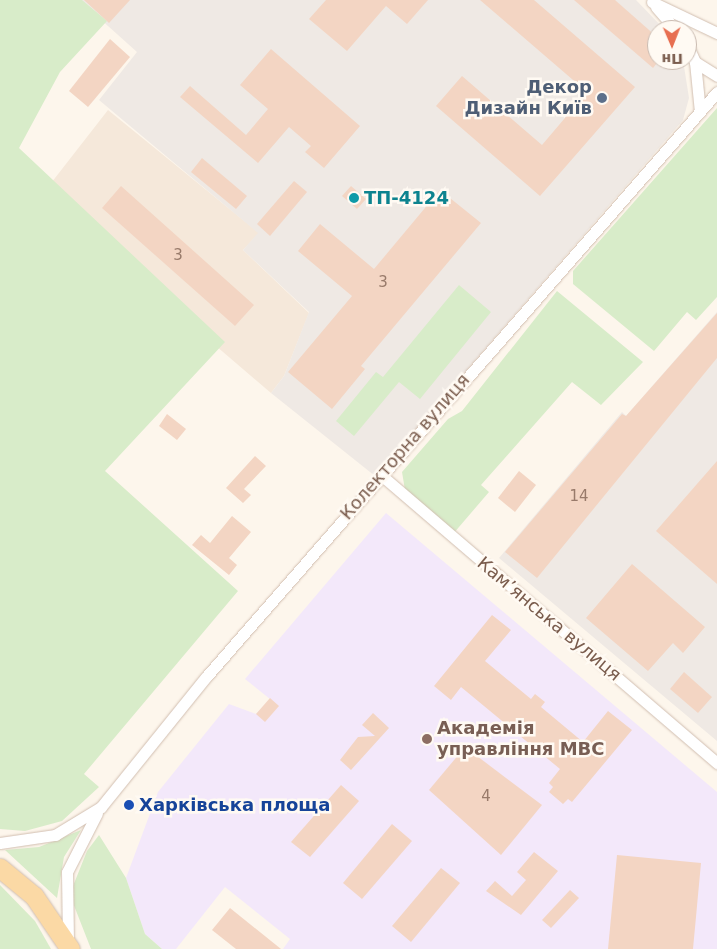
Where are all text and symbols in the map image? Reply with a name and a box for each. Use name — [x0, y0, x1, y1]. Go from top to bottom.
north arrow — [647, 20, 697, 70]
text: Пн — [661, 51, 683, 67]
place label: Декор Дизайн Київ — [465, 77, 592, 120]
marker: Декор Дизайн Київ — [596, 92, 608, 104]
place label: ТП-4124 — [364, 187, 449, 209]
marker: ТП-4124 — [348, 192, 360, 204]
house number: 3 — [173, 247, 183, 265]
house number: 3 — [378, 274, 388, 292]
street label: Колекторна вулиця — [336, 370, 474, 524]
house number: 14 — [569, 488, 589, 506]
street label: Камʼянська вулиця — [473, 552, 625, 686]
place label: Академія управління МВС — [437, 718, 604, 761]
marker: Академія управління МВС — [421, 733, 433, 745]
house number: 4 — [481, 788, 491, 806]
place label: Харківська площа — [139, 794, 330, 816]
marker: Харківська площа — [123, 799, 135, 811]

